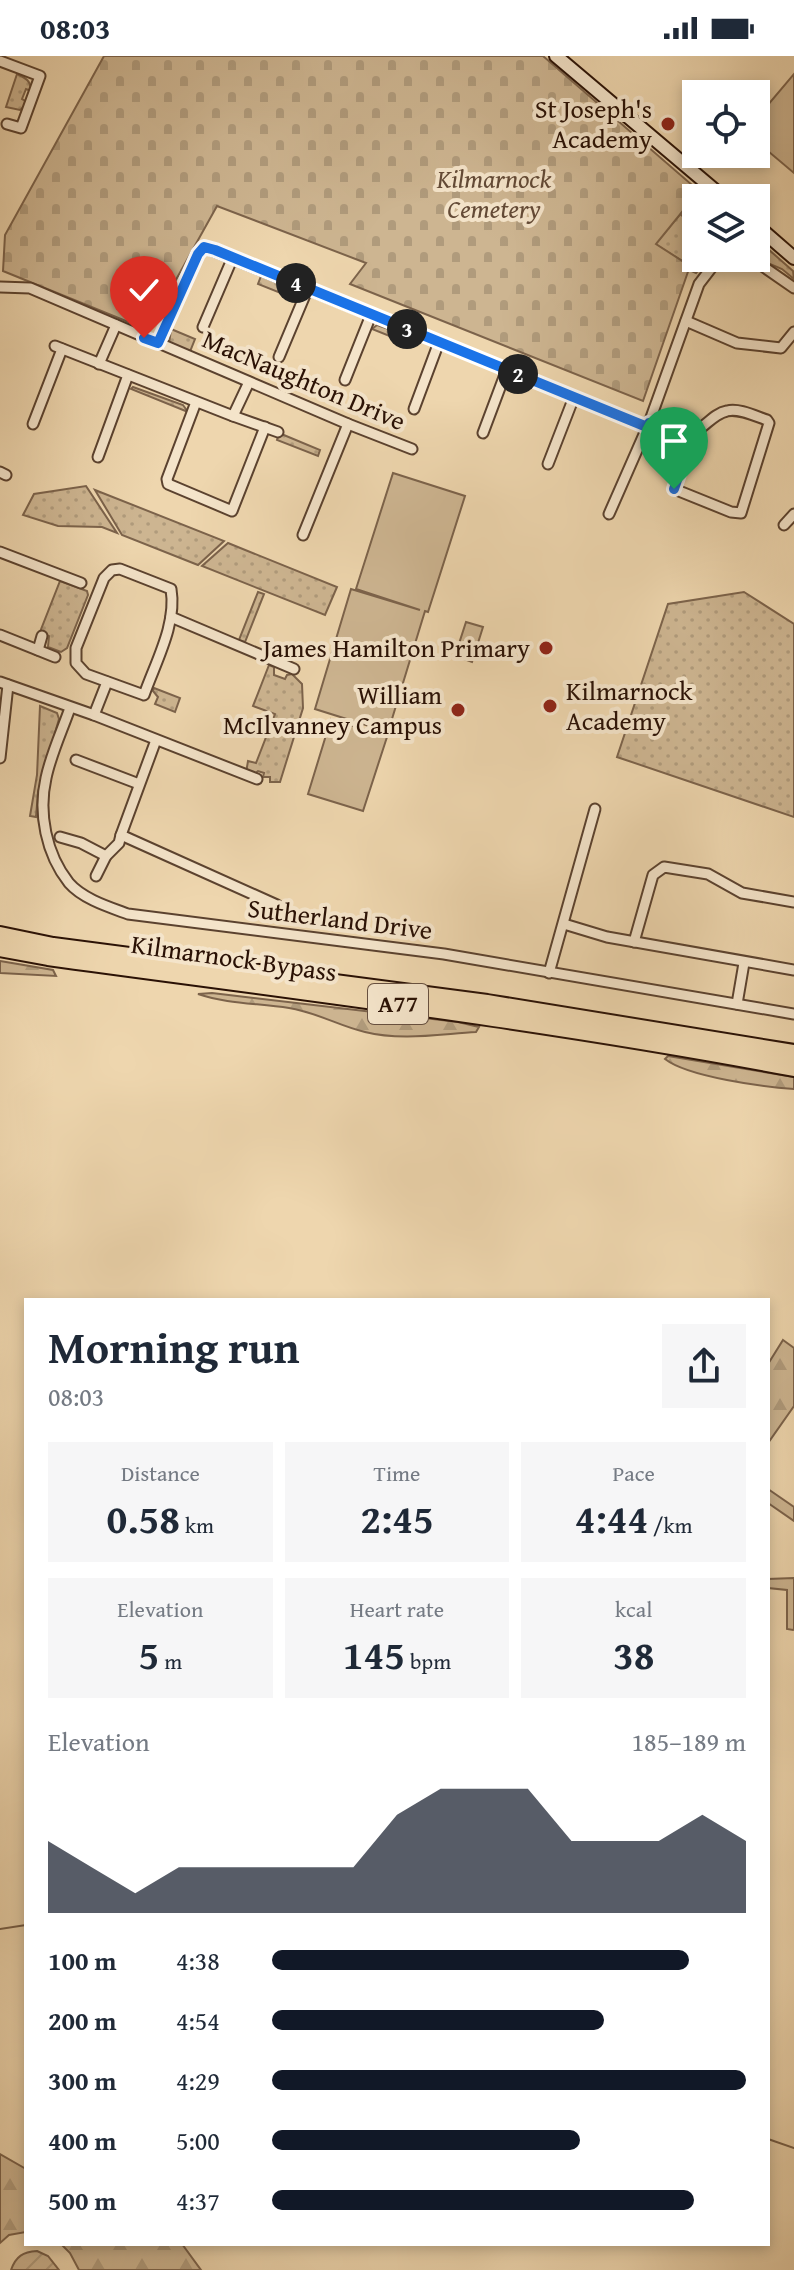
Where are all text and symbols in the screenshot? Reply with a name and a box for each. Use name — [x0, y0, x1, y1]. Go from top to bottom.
text: 08:03 — [40, 6, 111, 50]
map controls — [682, 80, 770, 272]
button: locate — [682, 80, 770, 168]
place label: St Joseph's Academy — [535, 89, 652, 158]
marker: St Joseph's Academy — [659, 115, 677, 133]
park label: Kilmarnock Cemetery — [436, 159, 551, 228]
button: layers — [682, 184, 770, 272]
pin — [110, 256, 178, 338]
pin: 4 — [276, 263, 316, 303]
text: 4 — [290, 267, 302, 299]
icon: check — [122, 268, 166, 312]
pin: 3 — [387, 309, 427, 349]
text: 3 — [401, 313, 413, 345]
street label: MacNaughton Drive — [197, 319, 412, 440]
pin: 2 — [498, 354, 538, 394]
text: 2 — [512, 358, 524, 390]
pin — [640, 407, 708, 489]
icon: arrive — [652, 419, 696, 463]
place label: James Hamilton Primary — [260, 628, 530, 667]
marker: James Hamilton Primary — [537, 639, 555, 657]
place label: Kilmarnock Academy — [566, 671, 693, 740]
place label: William McIlvanney Campus — [223, 675, 442, 744]
marker: Kilmarnock Academy — [541, 697, 559, 715]
marker: William McIlvanney Campus — [449, 701, 467, 719]
street label: Sutherland Drive — [246, 888, 435, 949]
street label: Kilmarnock Bypass — [129, 924, 339, 991]
road number: A77 — [368, 984, 428, 1024]
text: Morning run — [48, 1315, 299, 1379]
button: share — [662, 1324, 746, 1408]
text: 08:03 — [48, 1377, 104, 1416]
text: Distance — [121, 1457, 200, 1489]
text: Time — [374, 1457, 420, 1489]
text: Pace — [613, 1457, 655, 1489]
text: 0.58 — [107, 1489, 180, 1548]
text: 2:45 — [360, 1489, 434, 1548]
text: 4:44 — [575, 1489, 648, 1548]
text: km — [180, 1509, 214, 1541]
text: /km — [648, 1509, 693, 1541]
text: Elevation — [117, 1593, 203, 1625]
text: Heart rate — [350, 1593, 444, 1625]
text: kcal — [615, 1593, 652, 1625]
text: 5 — [139, 1625, 159, 1684]
text: 145 — [343, 1625, 405, 1684]
text: 38 — [613, 1625, 654, 1684]
text: m — [159, 1645, 182, 1677]
text: bpm — [405, 1645, 451, 1677]
text: Elevation — [48, 1722, 150, 1761]
text: 185–189 m — [632, 1722, 746, 1761]
text: 100 m — [48, 1941, 116, 1980]
text: 4:38 — [176, 1941, 220, 1980]
text: 200 m — [48, 2001, 116, 2040]
text: 4:54 — [176, 2001, 220, 2040]
text: 300 m — [48, 2061, 116, 2100]
text: 4:29 — [176, 2061, 220, 2100]
text: 400 m — [48, 2121, 116, 2160]
text: 5:00 — [176, 2121, 220, 2160]
text: 500 m — [48, 2181, 116, 2220]
text: 4:37 — [176, 2181, 220, 2220]

